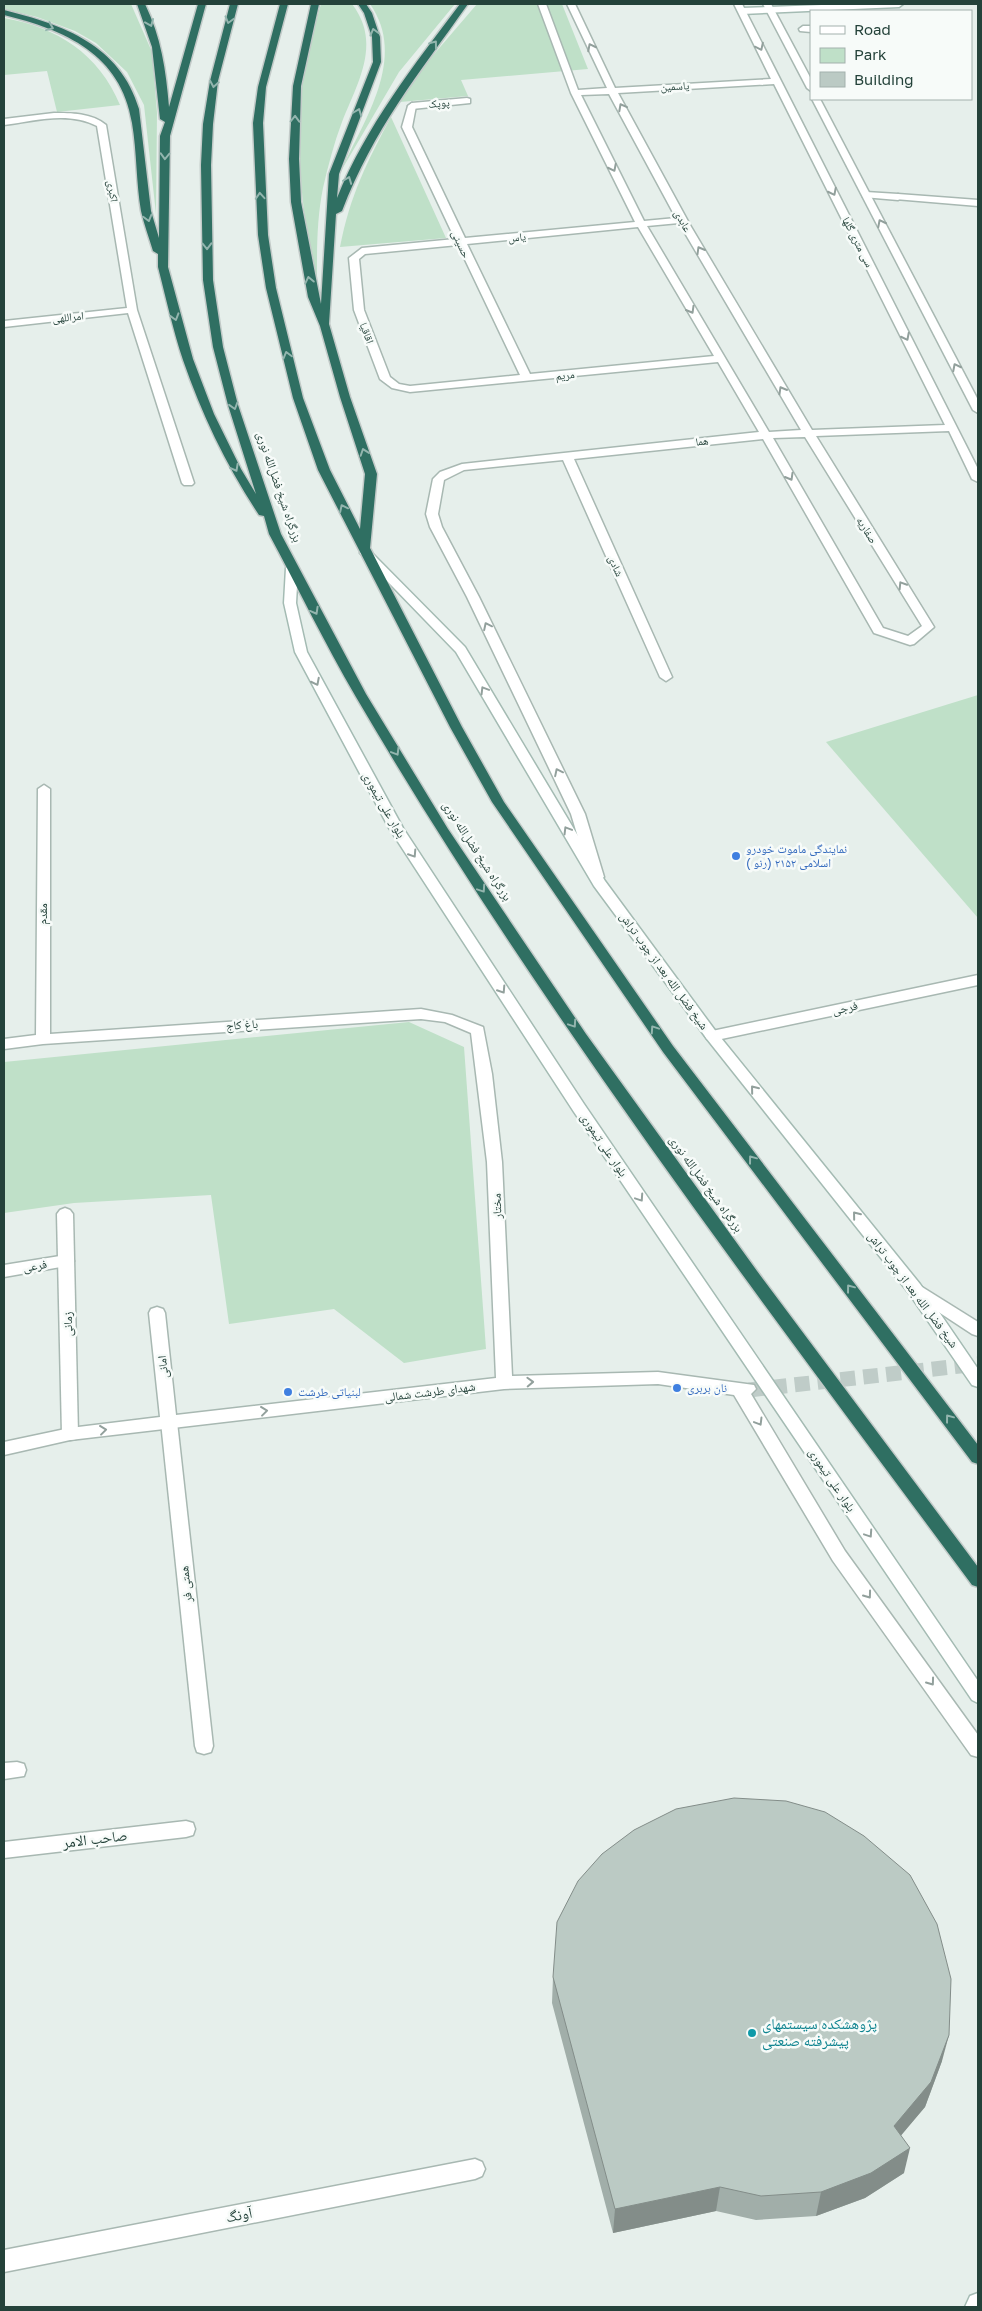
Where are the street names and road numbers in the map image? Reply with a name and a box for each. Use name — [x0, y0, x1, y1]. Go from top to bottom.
street label: یاسمین — [660, 78, 690, 94]
street label: پوپک — [428, 95, 450, 111]
street label: اکبری — [104, 179, 122, 203]
street label: عابدی — [671, 207, 695, 235]
street label: سی متری گلها — [839, 214, 877, 270]
street label: حسینی — [449, 228, 473, 260]
street label: یاس — [507, 229, 527, 245]
street label: امراللهی — [52, 308, 84, 326]
street label: اقاقیا — [358, 321, 377, 345]
street label: مریم — [555, 367, 575, 384]
street label: بزرگراه شیخ فضل‌الله نوری — [253, 430, 305, 544]
street label: هما — [695, 433, 709, 448]
street label: صفاریه — [854, 514, 881, 545]
street label: شادی — [605, 553, 627, 579]
street label: بلوار علی تیموری — [359, 769, 409, 841]
street label: بزرگراه شیخ فضل‌الله نوری — [439, 798, 515, 904]
street label: مقدم — [35, 903, 51, 925]
street label: شیخ فضل الله بعد از چوب تراش — [616, 909, 712, 1033]
street label: فرجی — [831, 997, 859, 1018]
street label: باغ کاج — [225, 1016, 259, 1034]
street label: بلوار علی تیموری — [577, 1110, 631, 1180]
street label: بزرگراه شیخ فضل‌الله نوری — [666, 1132, 746, 1235]
street label: مختار — [489, 1193, 504, 1220]
street label: شیخ فضل الله بعد از چوب تراش — [865, 1229, 962, 1351]
street label: فرعی — [22, 1256, 48, 1275]
street label: زمانی — [60, 1311, 75, 1336]
street label: امانی — [154, 1355, 171, 1379]
street label: شهدای طرشت شمالی — [384, 1378, 476, 1405]
street label: بلوار علی تیموری — [805, 1445, 859, 1515]
street label: همتی فر — [176, 1565, 195, 1604]
street label: صاحب الامر — [60, 1825, 129, 1852]
street label: آونگ — [224, 2202, 255, 2226]

